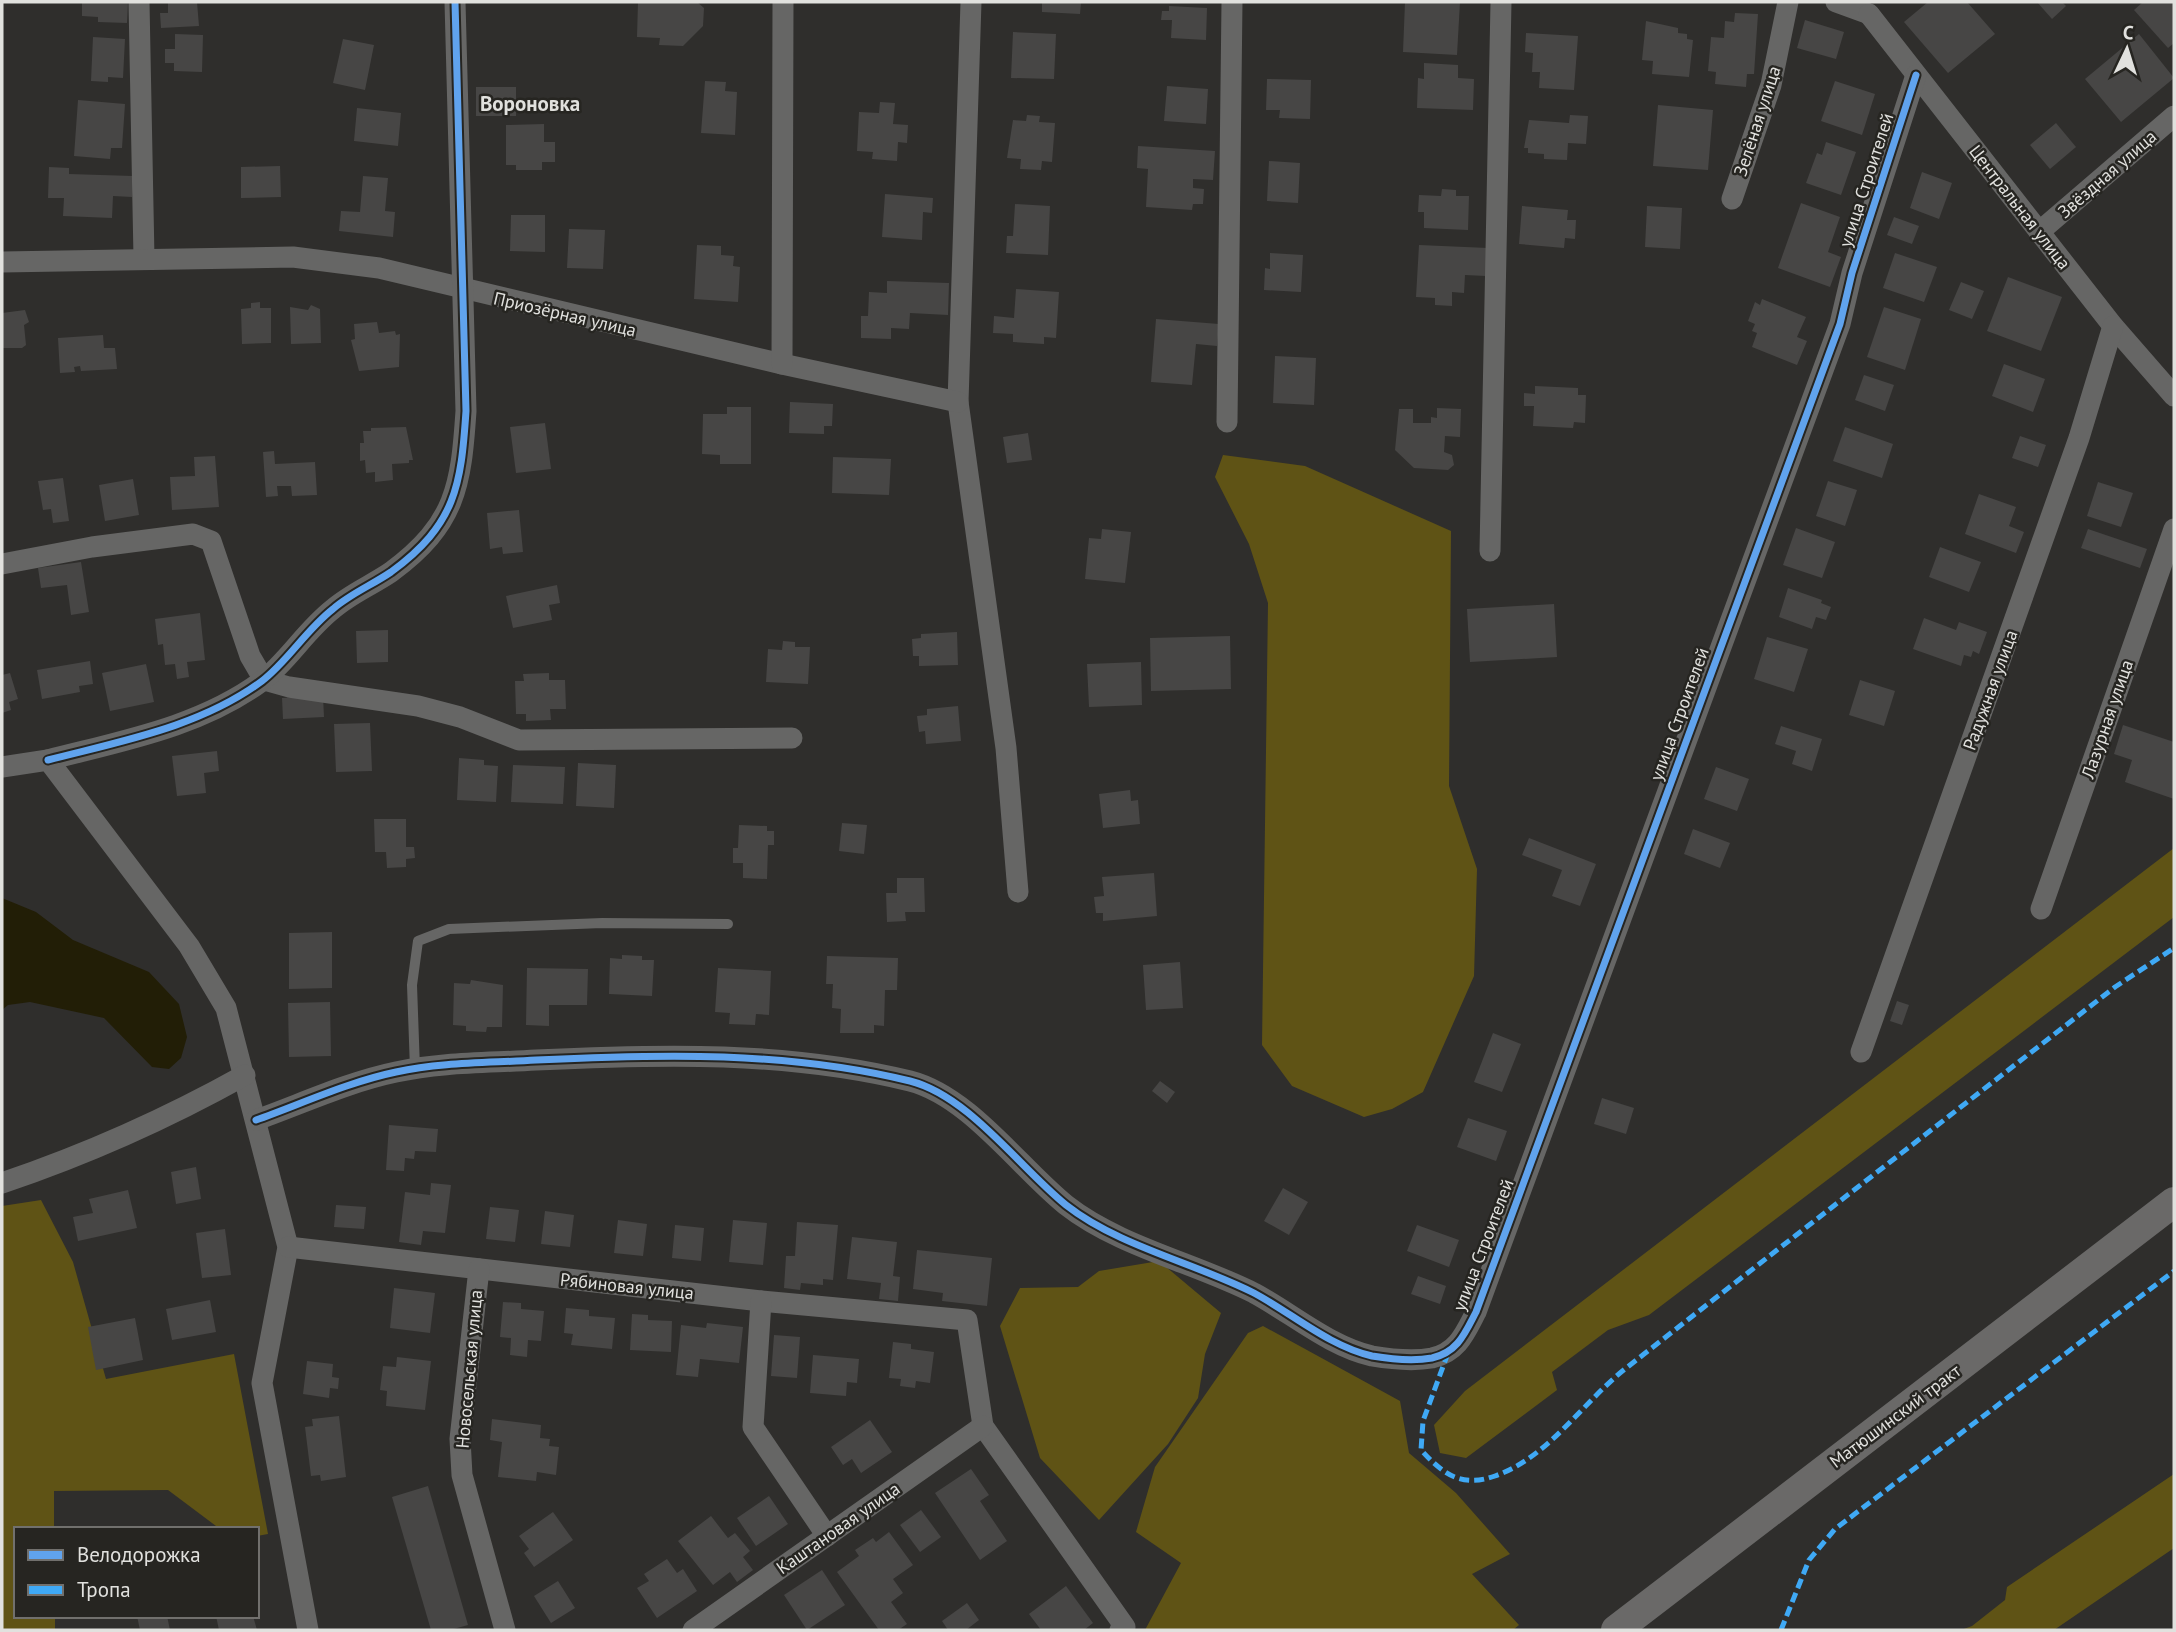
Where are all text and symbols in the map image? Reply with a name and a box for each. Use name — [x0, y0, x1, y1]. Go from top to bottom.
north arrow — [2092, 14, 2162, 84]
text: С — [2122, 20, 2135, 44]
street label: Зелёная улица — [1728, 63, 1786, 179]
district label: Вороновка — [480, 90, 580, 117]
street label: улица Строителей — [1833, 110, 1899, 250]
street label: Звёздная улица — [2053, 125, 2161, 223]
street label: Центральная улица — [1964, 140, 2076, 274]
street label: Приозёрная улица — [491, 286, 639, 342]
street label: Радужная улица — [1958, 627, 2022, 753]
street label: улица Строителей — [1644, 644, 1714, 784]
street label: Лазурная улица — [2076, 657, 2138, 782]
street label: улица Строителей — [1447, 1176, 1519, 1314]
street label: Рябиновая улица — [559, 1268, 695, 1304]
street label: Новосельская улица — [451, 1289, 487, 1449]
street label: Матюшинский тракт — [1825, 1359, 1966, 1473]
street label: Каштановая улица — [772, 1477, 904, 1579]
legend — [14, 1527, 259, 1618]
text: Велодорожка — [77, 1541, 201, 1568]
text: Тропа — [77, 1576, 131, 1603]

